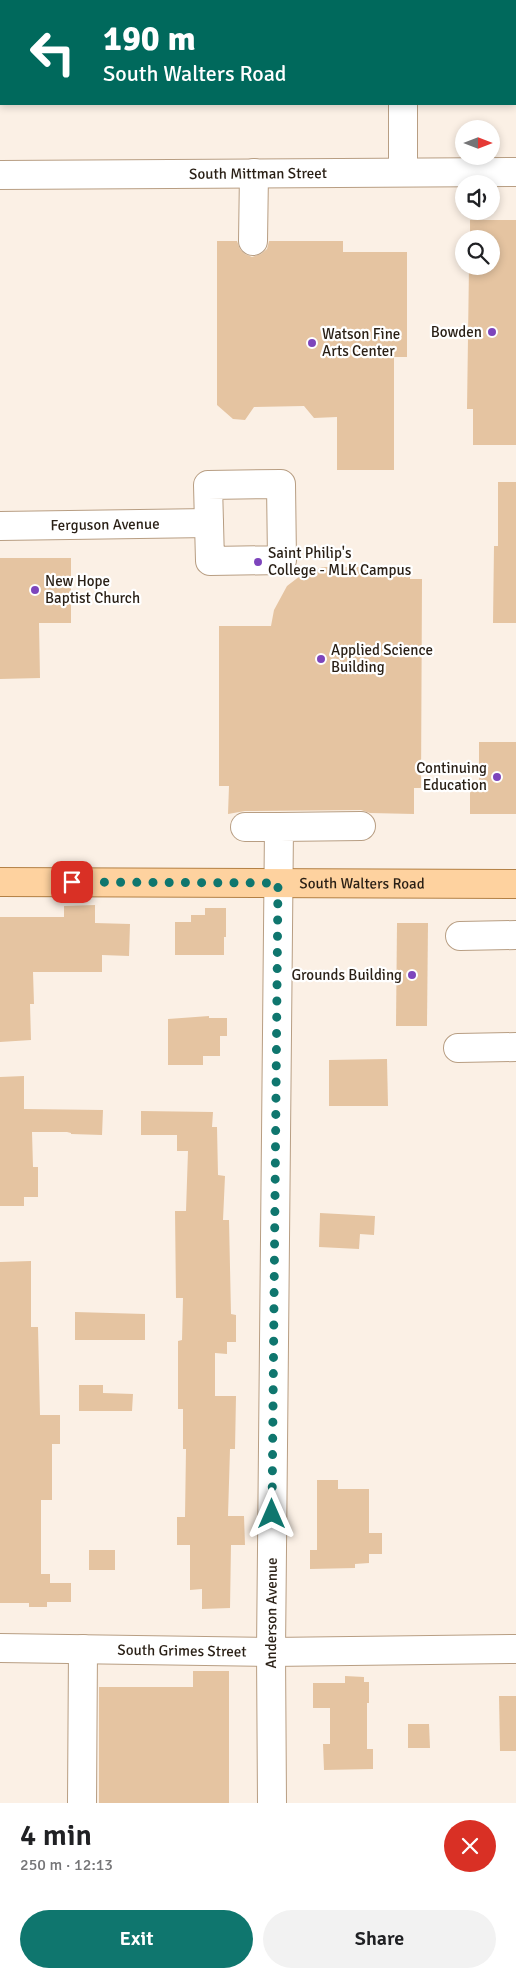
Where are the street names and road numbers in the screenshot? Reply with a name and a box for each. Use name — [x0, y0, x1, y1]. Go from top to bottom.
street label: South Mittman Street — [189, 164, 327, 183]
street label: Ferguson Avenue — [50, 515, 160, 534]
street label: South Walters Road — [299, 874, 425, 893]
street label: Anderson Avenue — [262, 1557, 281, 1669]
street label: South Grimes Street — [117, 1641, 247, 1661]

